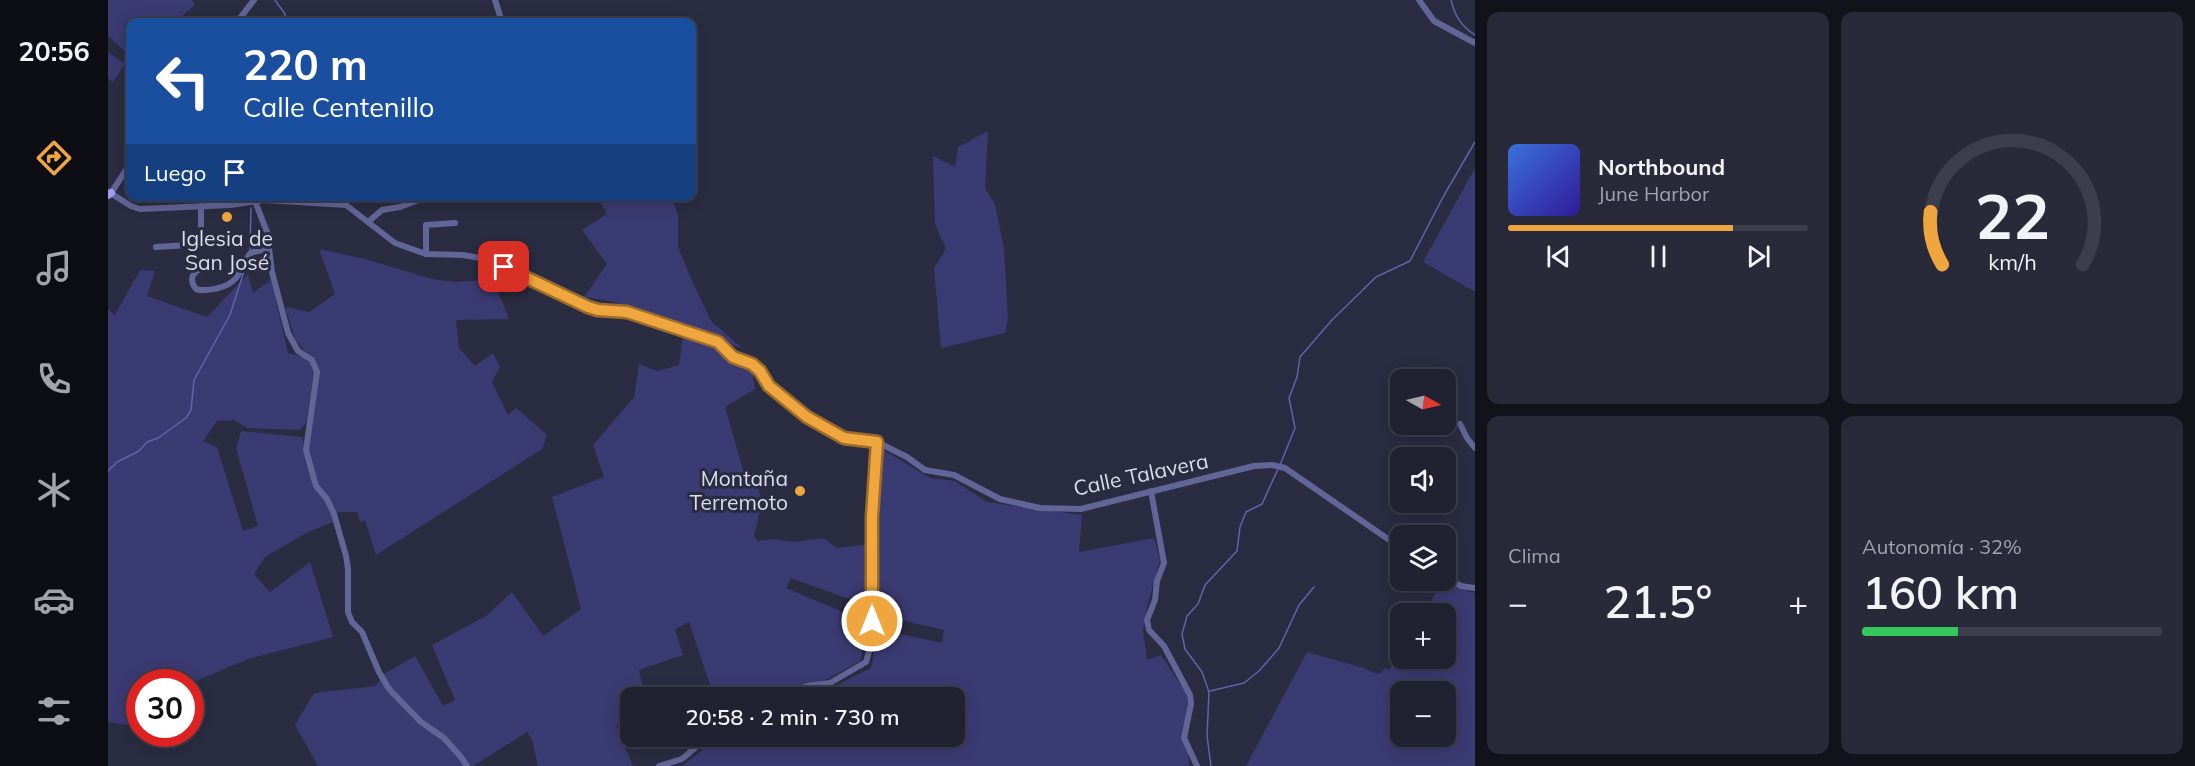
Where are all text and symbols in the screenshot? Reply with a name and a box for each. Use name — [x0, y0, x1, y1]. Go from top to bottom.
text: 20:56 — [18, 34, 90, 68]
text: 220 m — [243, 38, 368, 91]
icon: left — [144, 42, 222, 120]
text: Calle Centenillo — [243, 90, 434, 124]
icon: directions — [33, 137, 75, 179]
text: Northbound — [1598, 153, 1725, 181]
icon: arrive — [218, 156, 251, 189]
text: Luego — [144, 159, 206, 187]
text: 22 — [1975, 176, 2049, 255]
text: June Harbor — [1598, 181, 1709, 206]
marker: Iglesia de San José — [220, 210, 234, 224]
place label: Iglesia de San José — [181, 225, 273, 275]
icon: previous — [1542, 240, 1575, 273]
icon: pause — [1642, 240, 1675, 273]
icon: next — [1742, 240, 1775, 273]
pin — [478, 241, 529, 292]
icon: music — [33, 247, 75, 289]
text: km/h — [1988, 249, 2036, 276]
icon: arrive — [487, 250, 520, 283]
icon: phone — [33, 358, 75, 400]
north arrow — [1390, 369, 1456, 435]
map controls — [1390, 369, 1456, 747]
street label: Calle Talavera — [1071, 447, 1211, 501]
button: sound — [1390, 447, 1456, 513]
place label: Montaña Terremoto — [689, 465, 788, 515]
icon: climate — [33, 469, 75, 511]
marker: Montaña Terremoto — [793, 484, 807, 498]
button: layers — [1390, 525, 1456, 591]
text: Autonomía · 32% — [1862, 534, 2022, 559]
text: Clima — [1508, 543, 1561, 568]
text: 160 km — [1862, 564, 2019, 620]
text: 21.5° — [1604, 573, 1712, 629]
icon: car — [33, 579, 75, 621]
text: − — [1508, 582, 1528, 623]
text: + — [1788, 582, 1808, 623]
position arrow — [840, 589, 904, 653]
button: + — [1390, 603, 1456, 669]
speed limit sign: 30 — [126, 669, 204, 747]
button: − — [1390, 681, 1456, 747]
icon: filters — [33, 690, 75, 732]
text: 20:58 · 2 min · 730 m — [685, 703, 900, 731]

